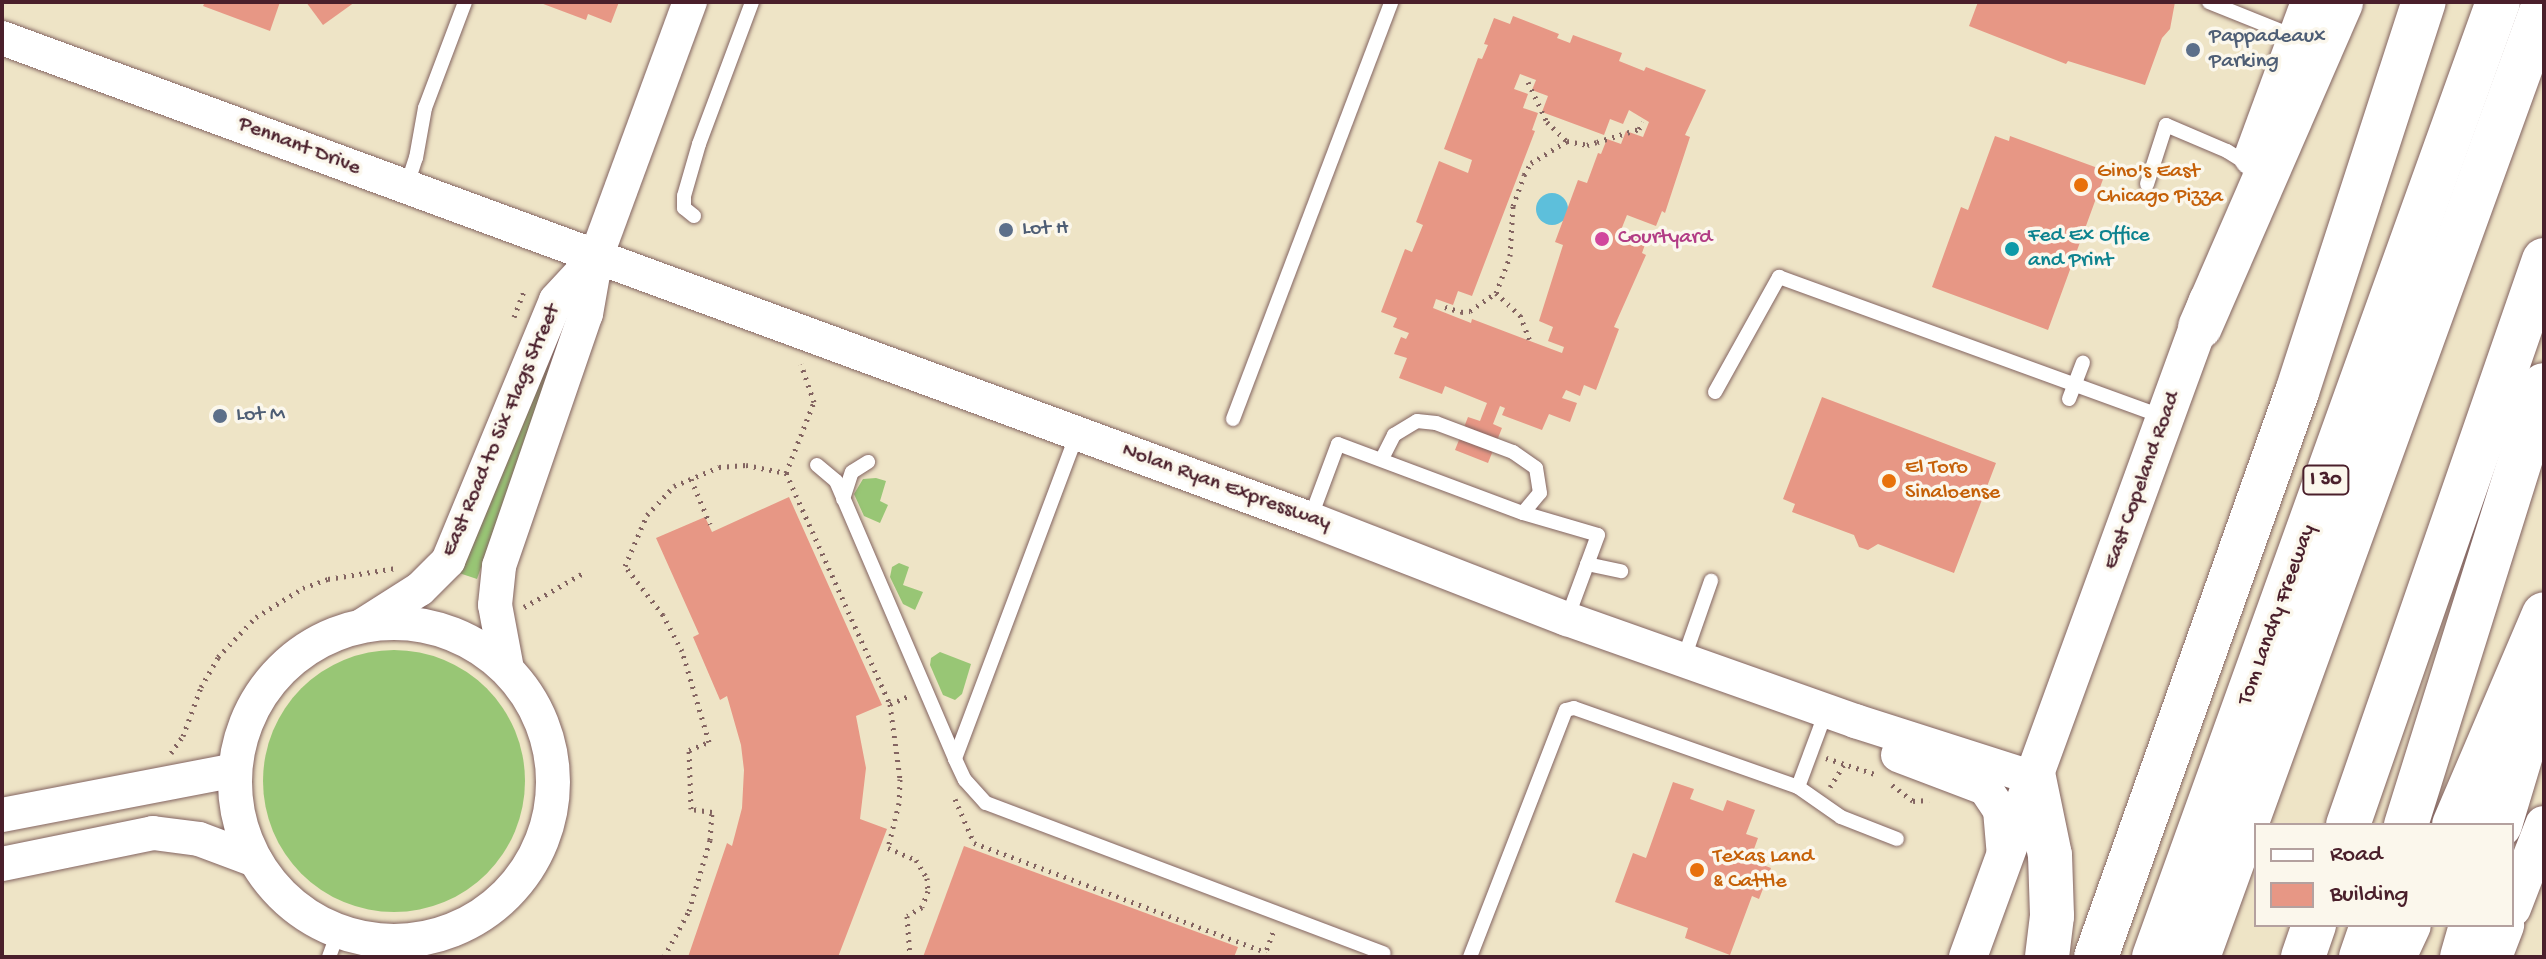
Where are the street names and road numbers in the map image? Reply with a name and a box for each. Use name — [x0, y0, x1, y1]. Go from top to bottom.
street label: Pennant Drive — [234, 112, 364, 182]
street label: East Road to Six Flags Street — [437, 301, 567, 561]
street label: East Copeland Road — [2099, 388, 2187, 574]
street label: Nolan Ryan Expressway — [1118, 438, 1334, 538]
road number: I 30 — [2302, 464, 2350, 496]
street label: Tom Landry Freeway — [2233, 521, 2323, 709]

